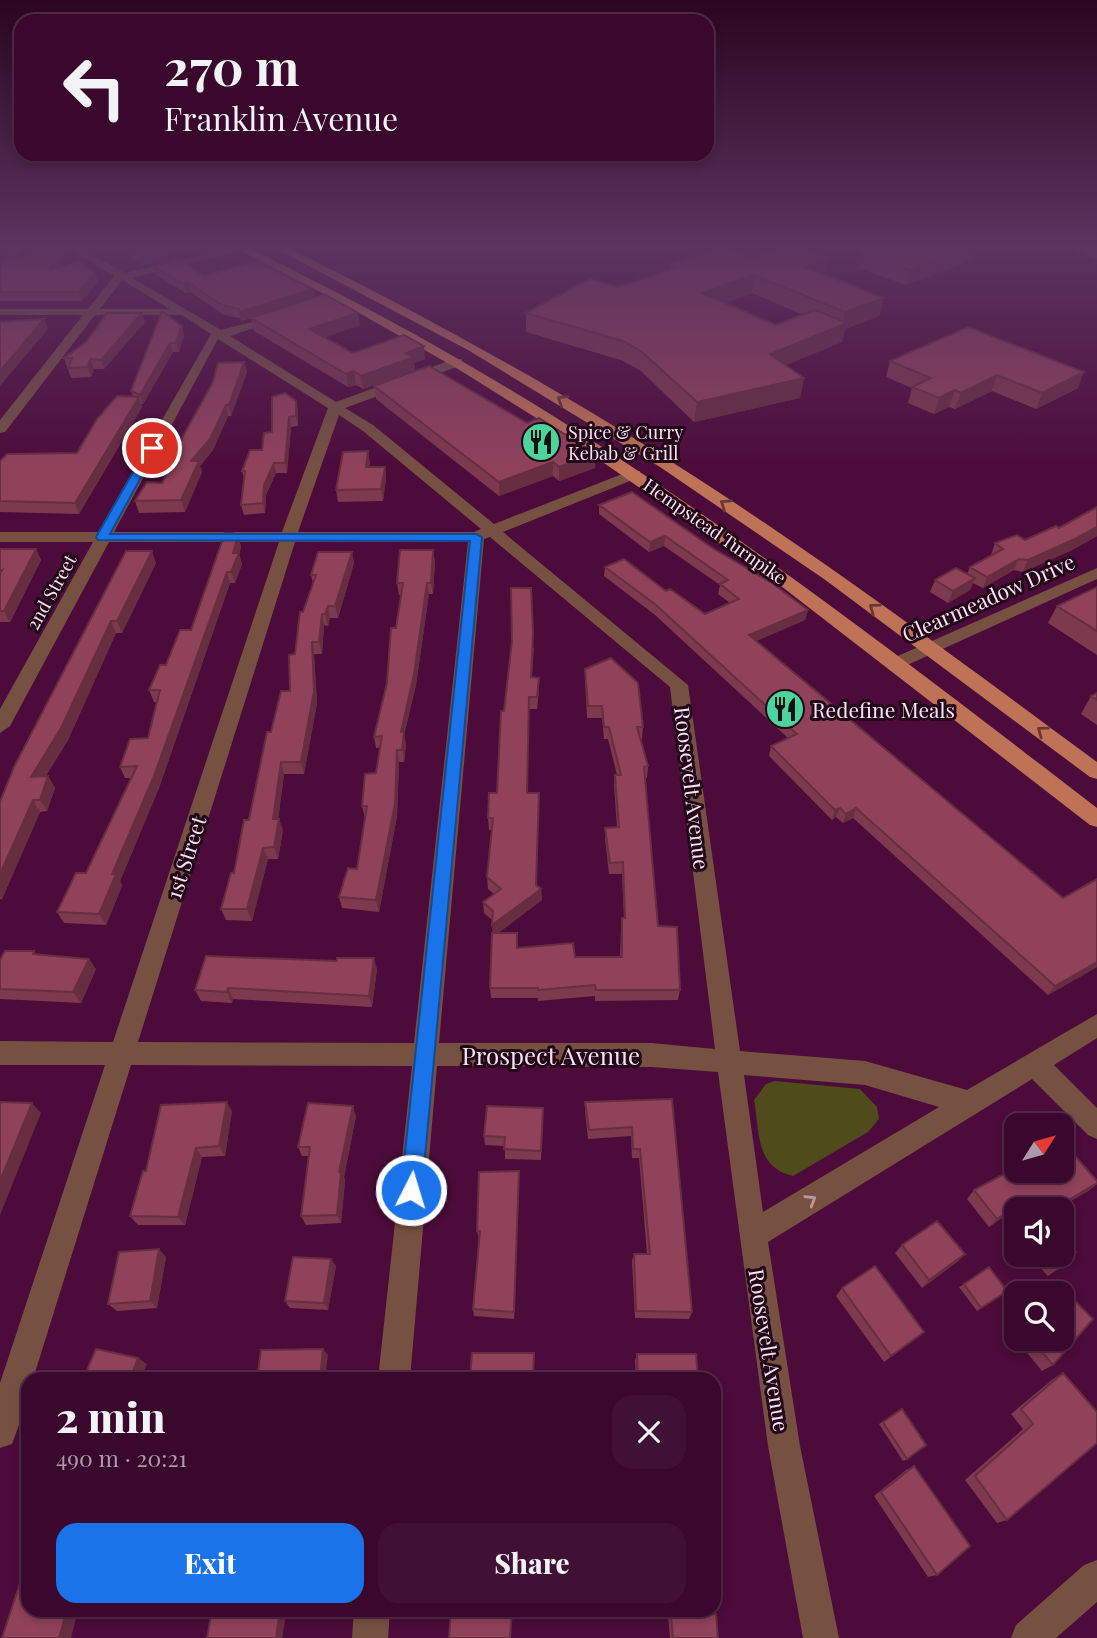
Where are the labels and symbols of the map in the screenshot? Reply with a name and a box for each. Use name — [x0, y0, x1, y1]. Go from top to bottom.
one-way arrow — [556, 395, 569, 408]
pin — [122, 418, 182, 478]
place label: Spice & Curry Kebab & Grill — [568, 420, 683, 465]
restaurant icon: Spice & Curry Kebab & Grill — [520, 421, 562, 463]
street label: Hempstead Turnpike — [639, 473, 791, 589]
one-way arrow — [720, 499, 733, 512]
street label: Clearmeadow Drive — [897, 546, 1079, 648]
street label: 2nd Street — [20, 549, 82, 634]
one-way arrow — [869, 603, 882, 616]
restaurant icon: Redefine Meals — [764, 688, 806, 730]
place label: Redefine Meals — [812, 695, 955, 723]
street label: Roosevelt Avenue — [669, 705, 717, 871]
one-way arrow — [1037, 727, 1050, 739]
street label: 1st Street — [158, 811, 212, 902]
street label: Prospect Avenue — [462, 1039, 640, 1071]
north arrow — [1004, 1113, 1074, 1183]
position arrow — [374, 1153, 448, 1227]
one-way arrow — [803, 1195, 816, 1208]
street label: Roosevelt Avenue — [743, 1267, 797, 1433]

